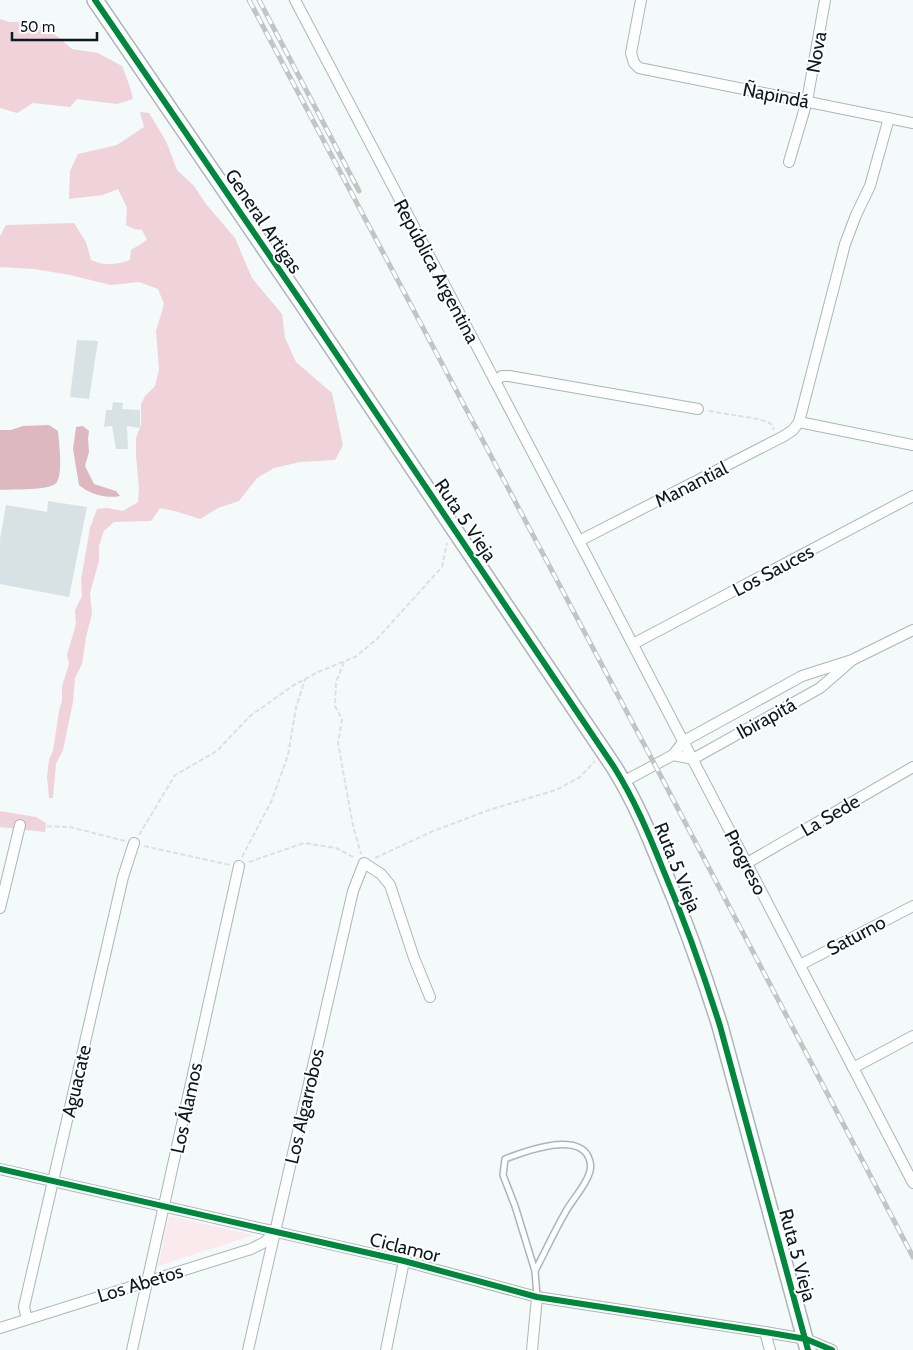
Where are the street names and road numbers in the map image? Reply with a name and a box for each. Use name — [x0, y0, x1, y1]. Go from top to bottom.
street label: Nova — [802, 30, 831, 75]
street label: Ñapindá — [741, 77, 811, 113]
street label: General Artigas — [220, 165, 307, 278]
street label: República Argentina — [389, 195, 484, 347]
street label: Manantial — [651, 456, 732, 513]
street label: Ruta 5 Vieja — [430, 475, 502, 566]
street label: Los Sauces — [729, 540, 818, 601]
street label: Ibirapitá — [733, 693, 800, 744]
street label: La Sede — [797, 789, 864, 841]
street label: Ruta 5 Vieja — [649, 819, 706, 915]
street label: Progreso — [719, 826, 772, 899]
street label: Saturno — [823, 910, 890, 960]
street label: Aguacate — [57, 1042, 96, 1120]
street label: Los Algarrobos — [280, 1046, 329, 1166]
street label: Los Álamos — [165, 1060, 207, 1156]
street label: Ruta 5 Vieja — [774, 1206, 821, 1304]
street label: Ciclamor — [367, 1228, 442, 1267]
street label: Los Abetos — [94, 1259, 186, 1307]

